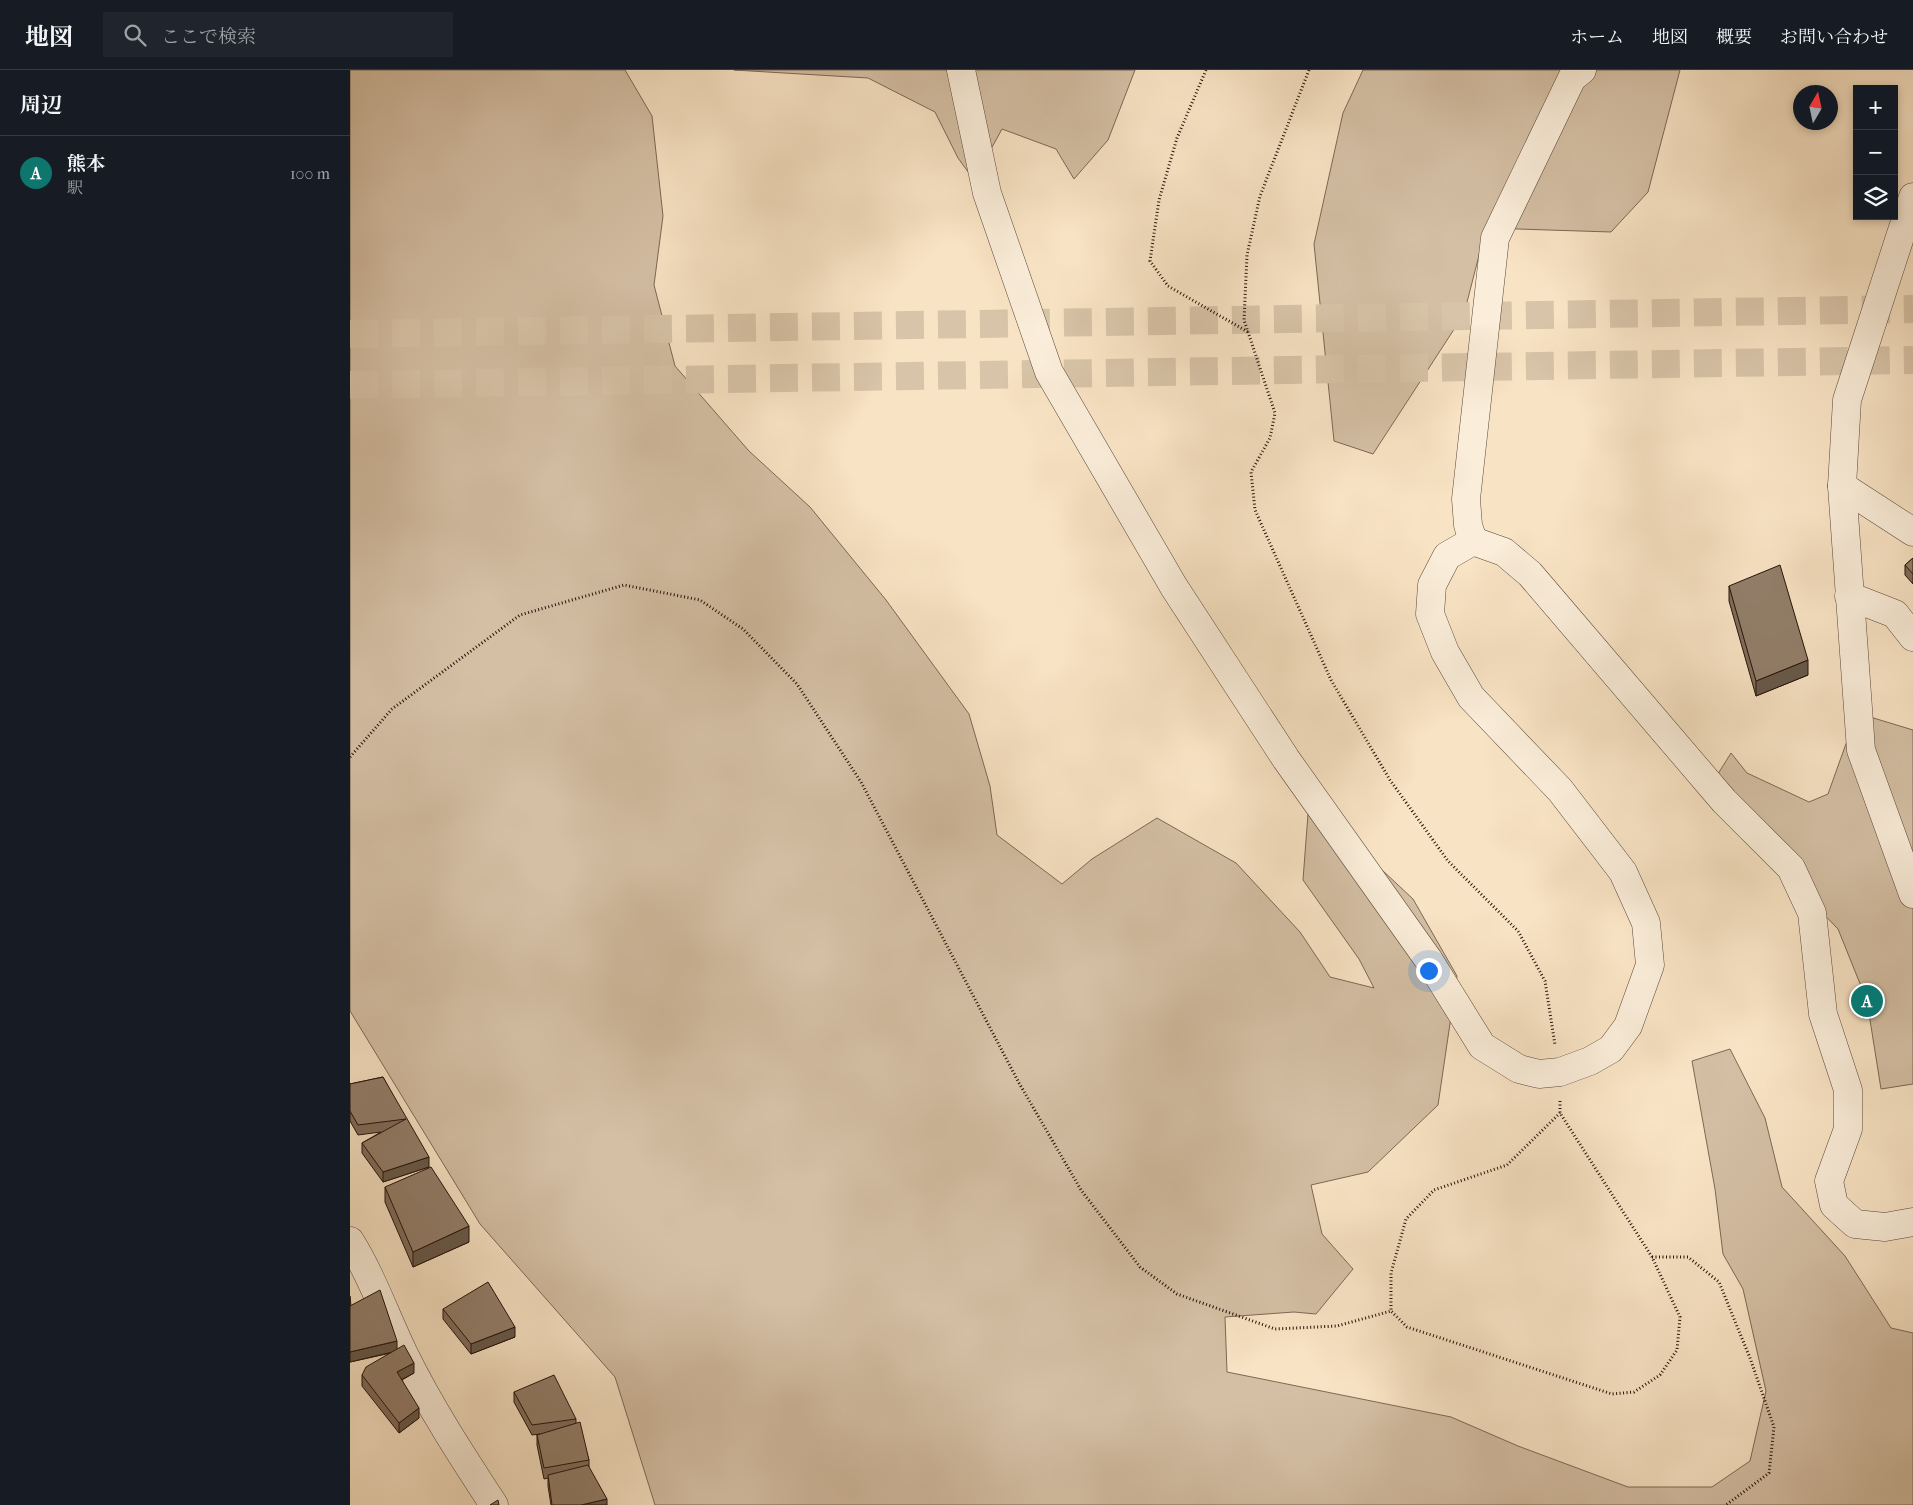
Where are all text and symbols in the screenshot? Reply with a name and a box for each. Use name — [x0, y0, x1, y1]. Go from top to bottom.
search box — [103, 12, 453, 57]
icon: search — [121, 21, 149, 49]
text: 地図 — [25, 23, 73, 51]
text: ここで検索 — [161, 26, 256, 48]
text: ホーム — [1570, 27, 1624, 48]
text: 地図 — [1652, 27, 1688, 48]
text: 概要 — [1716, 27, 1752, 48]
text: お問い合わせ — [1780, 27, 1888, 48]
north arrow — [1793, 85, 1838, 130]
map controls — [1853, 85, 1898, 220]
button: + — [1853, 85, 1898, 130]
text: 周辺 — [20, 93, 62, 117]
button: − — [1853, 130, 1898, 175]
text: 熊本 — [67, 153, 105, 175]
text: A — [31, 164, 41, 183]
text: 100 m — [290, 164, 330, 183]
button: layers — [1853, 175, 1898, 220]
text: 駅 — [67, 178, 83, 197]
your location — [1416, 958, 1442, 984]
pin: A — [1851, 982, 1883, 1020]

